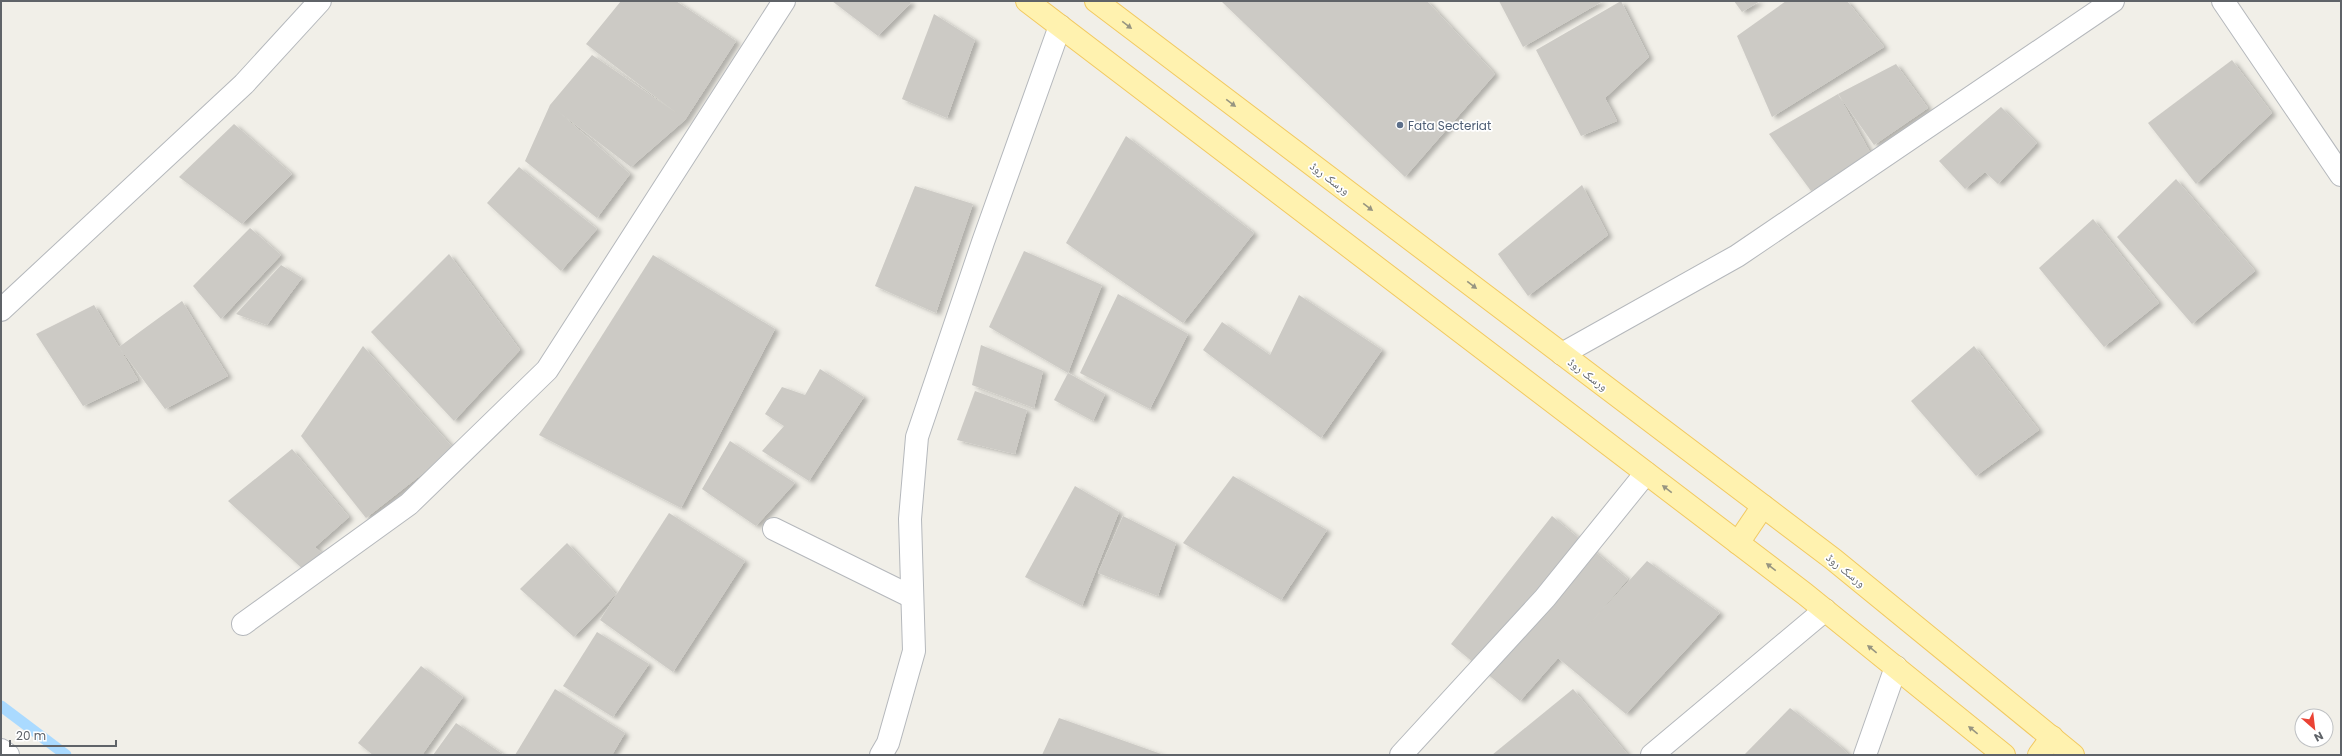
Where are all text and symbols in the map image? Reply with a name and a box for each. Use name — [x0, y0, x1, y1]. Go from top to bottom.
one-way arrow — [1122, 20, 1133, 29]
one-way arrow — [1225, 99, 1236, 107]
place label: Fata Secteriat — [1408, 117, 1491, 134]
marker: Fata Secteriat — [1395, 120, 1405, 130]
street label: ورسک روڈ — [1307, 157, 1353, 199]
one-way arrow — [1363, 203, 1373, 211]
one-way arrow — [1466, 281, 1477, 290]
street label: ورسک روڈ — [1565, 353, 1611, 395]
one-way arrow — [1662, 485, 1673, 493]
street label: ورسک روڈ — [1823, 549, 1869, 591]
one-way arrow — [1765, 563, 1776, 572]
one-way arrow — [1867, 644, 1878, 653]
north arrow — [2294, 708, 2334, 748]
scale bar — [10, 722, 116, 748]
one-way arrow — [1968, 726, 1979, 735]
text: 20 m — [16, 727, 46, 744]
text: N — [2311, 728, 2326, 746]

